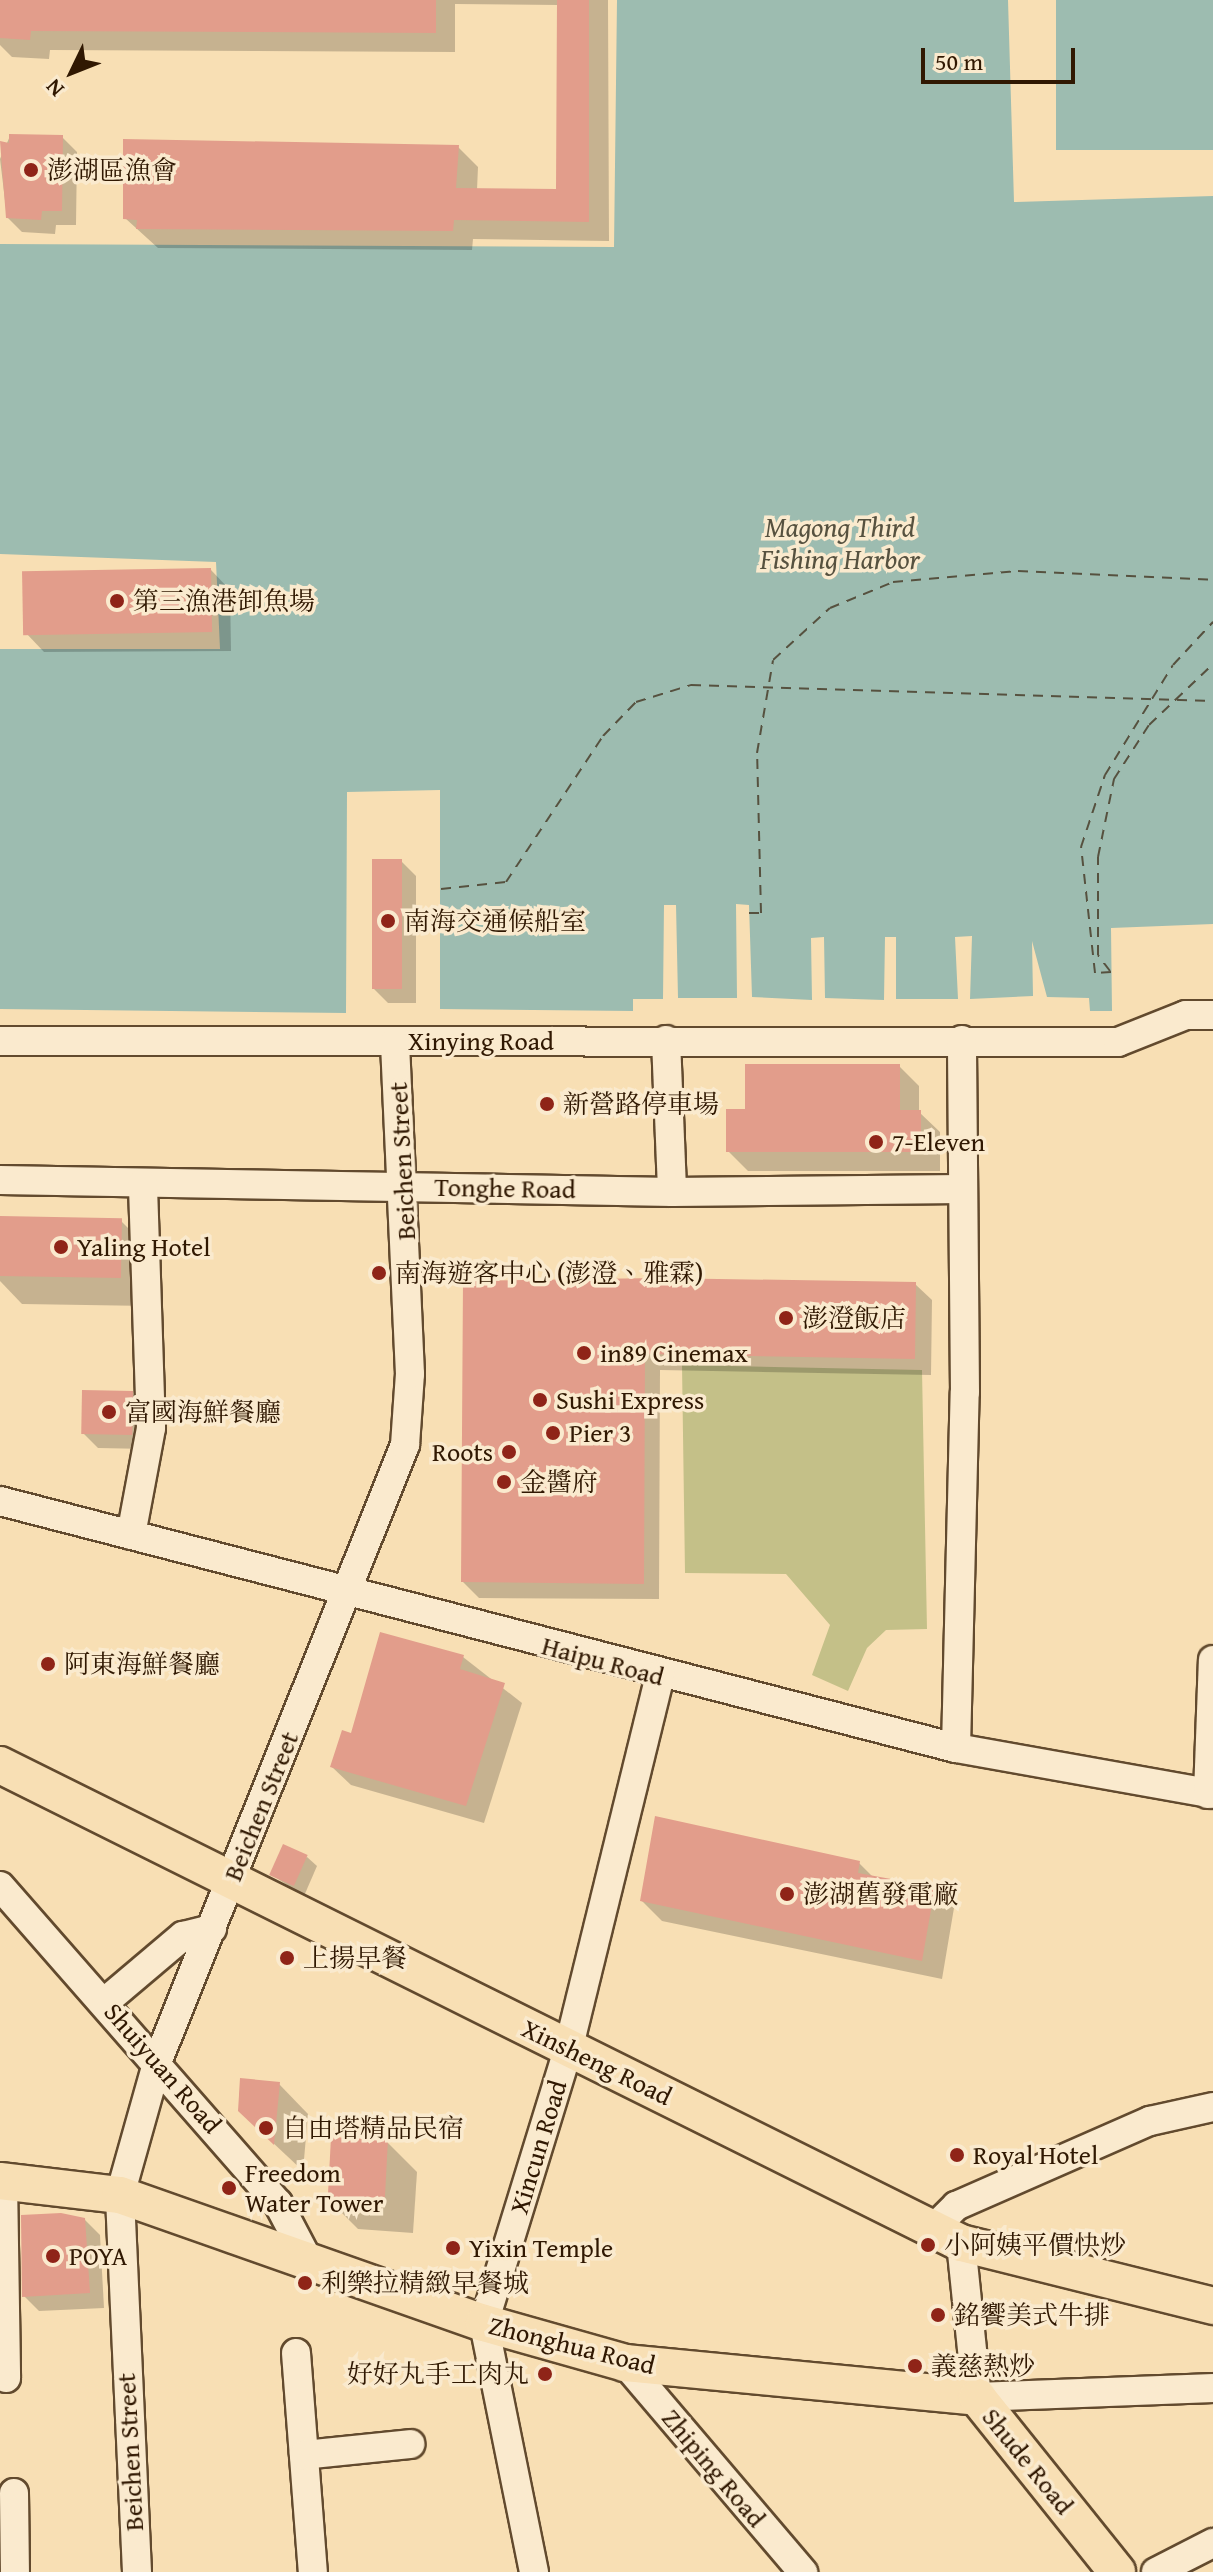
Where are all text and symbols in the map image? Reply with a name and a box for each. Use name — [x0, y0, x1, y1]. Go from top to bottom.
north arrow — [32, 32, 112, 112]
scale bar — [925, 32, 1079, 82]
text: 50 m — [935, 44, 983, 79]
text: N — [38, 72, 71, 105]
place label: 澎湖區漁會 — [47, 154, 177, 186]
marker: 澎湖區漁會 — [22, 161, 40, 179]
water label: Magong Third Fishing Harbor — [760, 510, 920, 576]
place label: 第三漁港卸魚場 — [133, 585, 315, 617]
marker: 第三漁港卸魚場 — [108, 592, 126, 610]
place label: 南海交通候船室 — [404, 905, 586, 937]
marker: 南海交通候船室 — [379, 912, 397, 930]
street label: Xinying Road — [408, 1025, 554, 1057]
street label: Beichen Street — [382, 1081, 422, 1241]
place label: 新營路停車場 — [563, 1088, 719, 1120]
marker: 新營路停車場 — [538, 1095, 556, 1113]
place label: 7-Eleven — [892, 1126, 985, 1158]
marker: 7-Eleven — [867, 1133, 885, 1151]
street label: Tonghe Road — [434, 1171, 576, 1205]
place label: Yaling Hotel — [77, 1231, 210, 1263]
marker: Yaling Hotel — [52, 1238, 70, 1256]
place label: 南海遊客中心 (澎澄、雅霖) — [395, 1257, 703, 1289]
marker: 南海遊客中心 (澎澄、雅霖) — [370, 1264, 388, 1282]
place label: 澎澄飯店 — [802, 1302, 906, 1334]
marker: 澎澄飯店 — [777, 1309, 795, 1327]
place label: in89 Cinemax — [600, 1337, 748, 1369]
marker: in89 Cinemax — [575, 1344, 593, 1362]
place label: Sushi Express — [556, 1384, 704, 1416]
marker: Sushi Express — [531, 1391, 549, 1409]
place label: 富國海鮮餐廳 — [125, 1396, 281, 1428]
marker: 富國海鮮餐廳 — [100, 1403, 118, 1421]
place label: Pier 3 — [569, 1417, 631, 1449]
marker: Pier 3 — [544, 1424, 562, 1442]
place label: Roots — [432, 1436, 493, 1468]
marker: Roots — [500, 1443, 518, 1461]
place label: 金醬府 — [520, 1466, 598, 1498]
marker: 金醬府 — [495, 1473, 513, 1491]
street label: Haipu Road — [539, 1630, 667, 1692]
place label: 阿東海鮮餐廳 — [64, 1648, 220, 1680]
marker: 阿東海鮮餐廳 — [39, 1655, 57, 1673]
street label: Beichen Street — [217, 1727, 305, 1885]
place label: 澎湖舊發電廠 — [803, 1878, 959, 1910]
marker: 澎湖舊發電廠 — [778, 1885, 796, 1903]
place label: 上揚早餐 — [303, 1942, 407, 1974]
marker: 上揚早餐 — [278, 1949, 296, 1967]
street label: Shuiyuan Road — [98, 1996, 228, 2140]
street label: Xinsheng Road — [517, 2012, 677, 2112]
street label: Xincun Road — [503, 2076, 573, 2218]
place label: 自由塔精品民宿 — [282, 2112, 464, 2144]
marker: 自由塔精品民宿 — [257, 2119, 275, 2137]
place label: Royal Hotel — [973, 2139, 1098, 2171]
marker: Royal Hotel — [948, 2146, 966, 2164]
place label: Freedom Water Tower — [245, 2157, 383, 2218]
marker: Freedom Water Tower — [220, 2179, 238, 2197]
place label: 小阿姨平價快炒 — [944, 2229, 1126, 2261]
place label: Yixin Temple — [469, 2232, 613, 2264]
marker: 小阿姨平價快炒 — [919, 2236, 937, 2254]
marker: Yixin Temple — [444, 2239, 462, 2257]
place label: POYA — [69, 2240, 127, 2272]
marker: POYA — [44, 2247, 62, 2265]
place label: 利樂拉精緻早餐城 — [321, 2267, 529, 2299]
marker: 利樂拉精緻早餐城 — [296, 2274, 314, 2292]
place label: 銘饗美式牛排 — [954, 2299, 1110, 2331]
marker: 銘饗美式牛排 — [929, 2306, 947, 2324]
street label: Zhonghua Road — [486, 2309, 658, 2381]
place label: 義慈熱炒 — [931, 2350, 1035, 2382]
marker: 義慈熱炒 — [906, 2357, 924, 2375]
place label: 好好丸手工肉丸 — [347, 2358, 529, 2390]
marker: 好好丸手工肉丸 — [536, 2365, 554, 2383]
street label: Beichen Street — [110, 2372, 150, 2532]
street label: Shude Road — [976, 2402, 1080, 2520]
street label: Zhiping Road — [656, 2403, 772, 2533]

